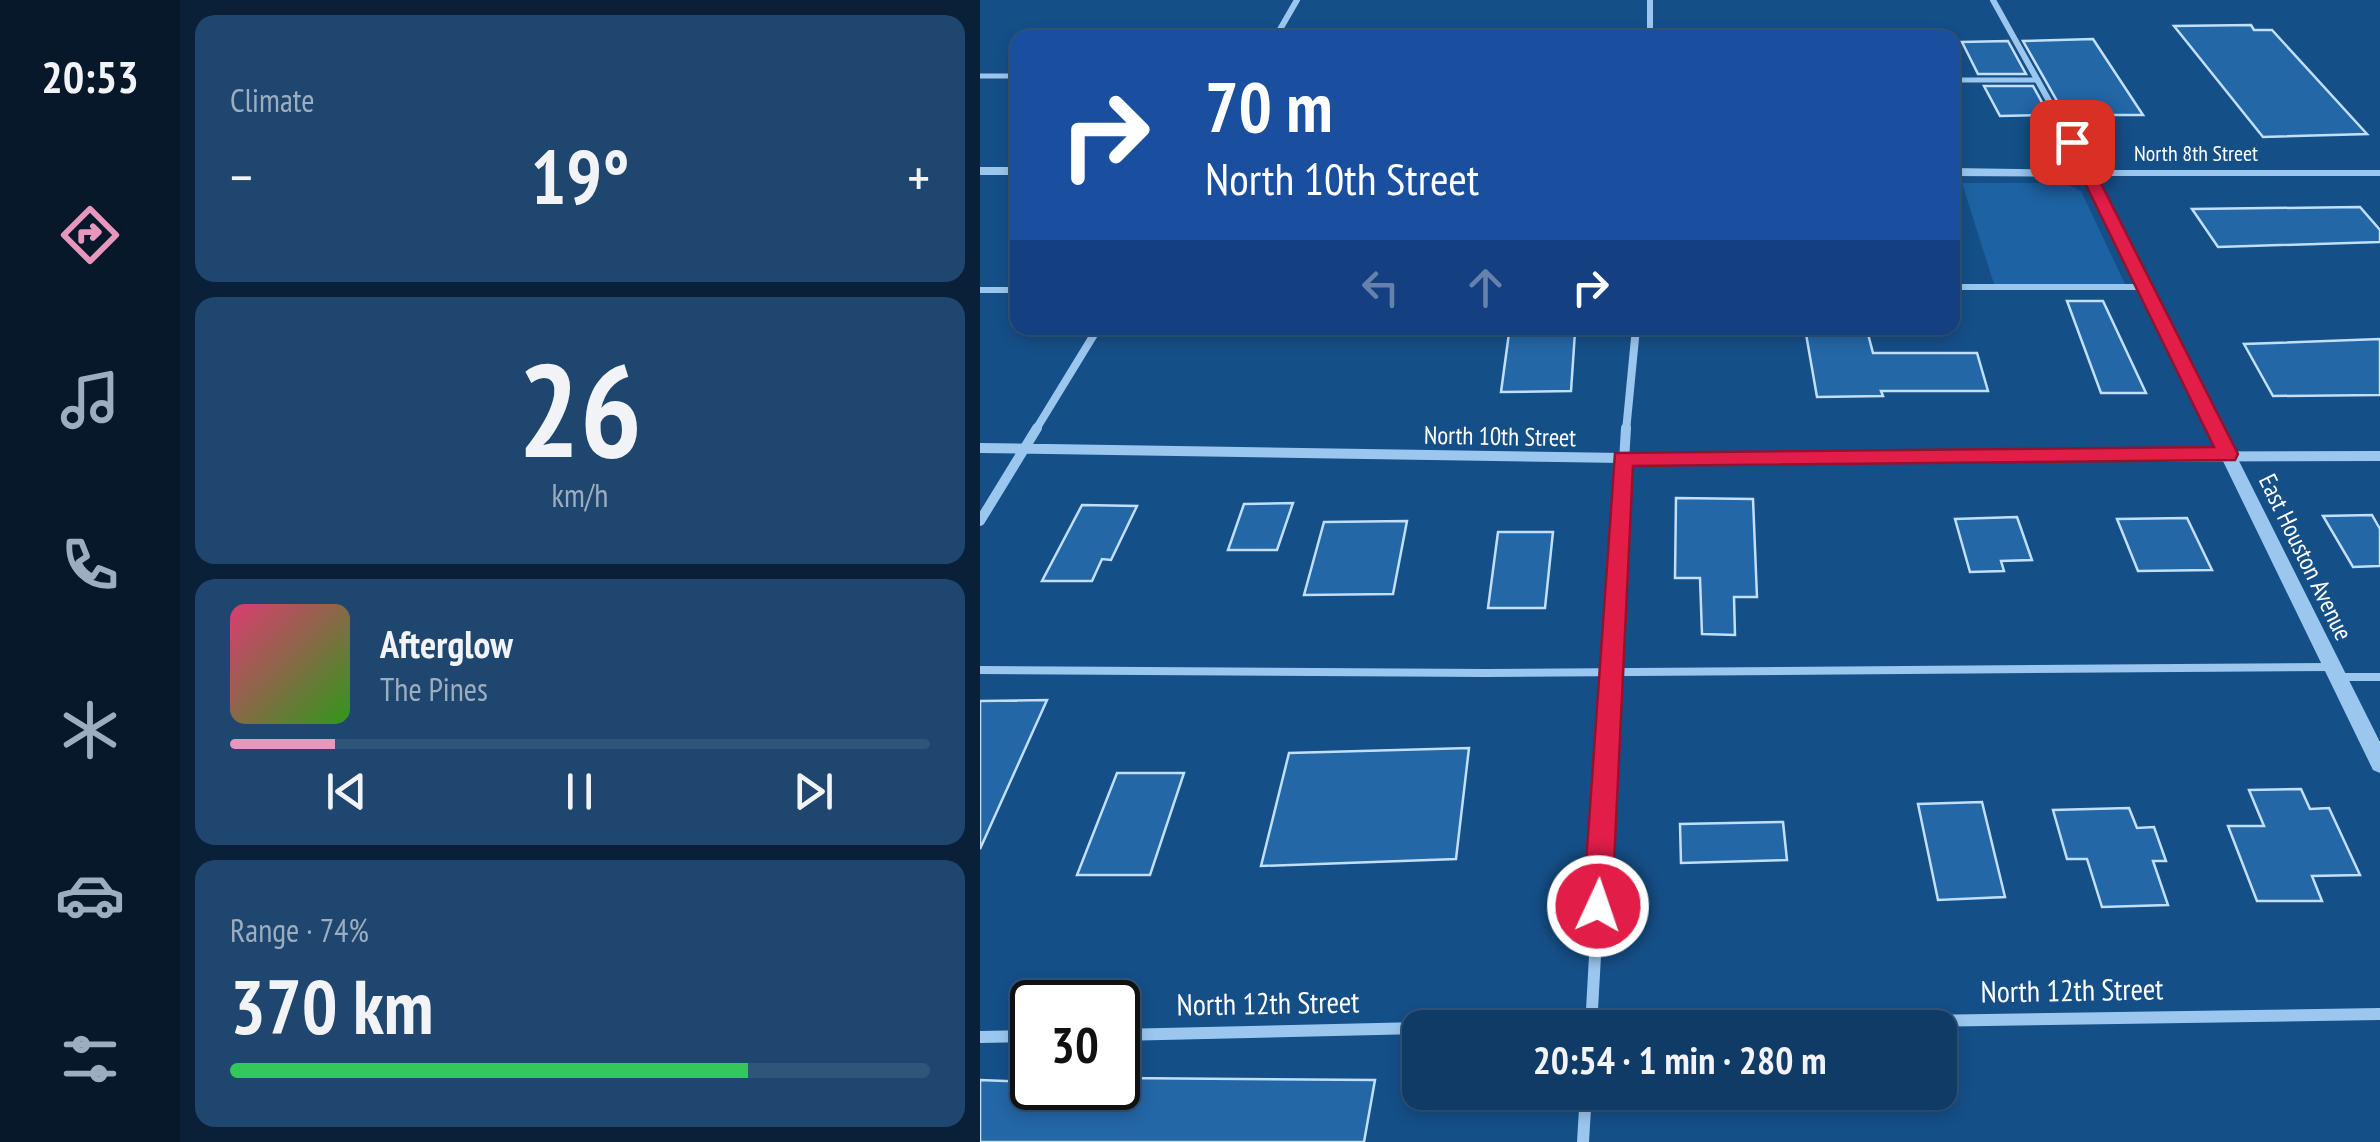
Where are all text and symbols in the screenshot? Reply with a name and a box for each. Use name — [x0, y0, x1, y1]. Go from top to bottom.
text: 20:53 — [41, 47, 139, 105]
text: 70 m — [1205, 61, 1333, 151]
icon: right — [1040, 70, 1170, 200]
text: Climate — [230, 79, 314, 121]
pin — [2030, 100, 2115, 185]
icon: arrive — [2045, 115, 2100, 170]
text: 19° — [530, 128, 630, 225]
street label: North 8th Street — [2134, 139, 2258, 167]
text: − — [230, 141, 253, 212]
text: + — [907, 141, 930, 212]
text: North 10th Street — [1205, 149, 1479, 207]
icon: directions — [55, 200, 125, 270]
icon: left — [1353, 260, 1408, 315]
icon: ahead — [1458, 260, 1513, 315]
icon: right — [1563, 260, 1618, 315]
text: 26 — [518, 325, 642, 493]
icon: music — [55, 365, 125, 435]
street label: North 10th Street — [1424, 419, 1577, 453]
street label: East Houston Avenue — [2252, 469, 2360, 645]
text: km/h — [552, 474, 608, 516]
icon: phone — [55, 530, 125, 600]
text: Afterglow — [380, 619, 513, 668]
text: The Pines — [380, 668, 488, 710]
icon: climate — [55, 695, 125, 765]
icon: previous — [319, 764, 374, 819]
icon: pause — [552, 764, 607, 819]
icon: next — [786, 764, 841, 819]
position arrow — [1546, 854, 1650, 958]
icon: car — [55, 860, 125, 930]
text: Range · 74% — [230, 909, 369, 951]
text: 370 km — [230, 958, 434, 1055]
street label: North 12th Street — [1980, 968, 2164, 1011]
speed limit sign: 30 — [1010, 980, 1140, 1110]
street label: North 12th Street — [1176, 981, 1360, 1024]
icon: filters — [55, 1024, 125, 1094]
text: 20:54 · 1 min · 280 m — [1533, 1035, 1826, 1084]

